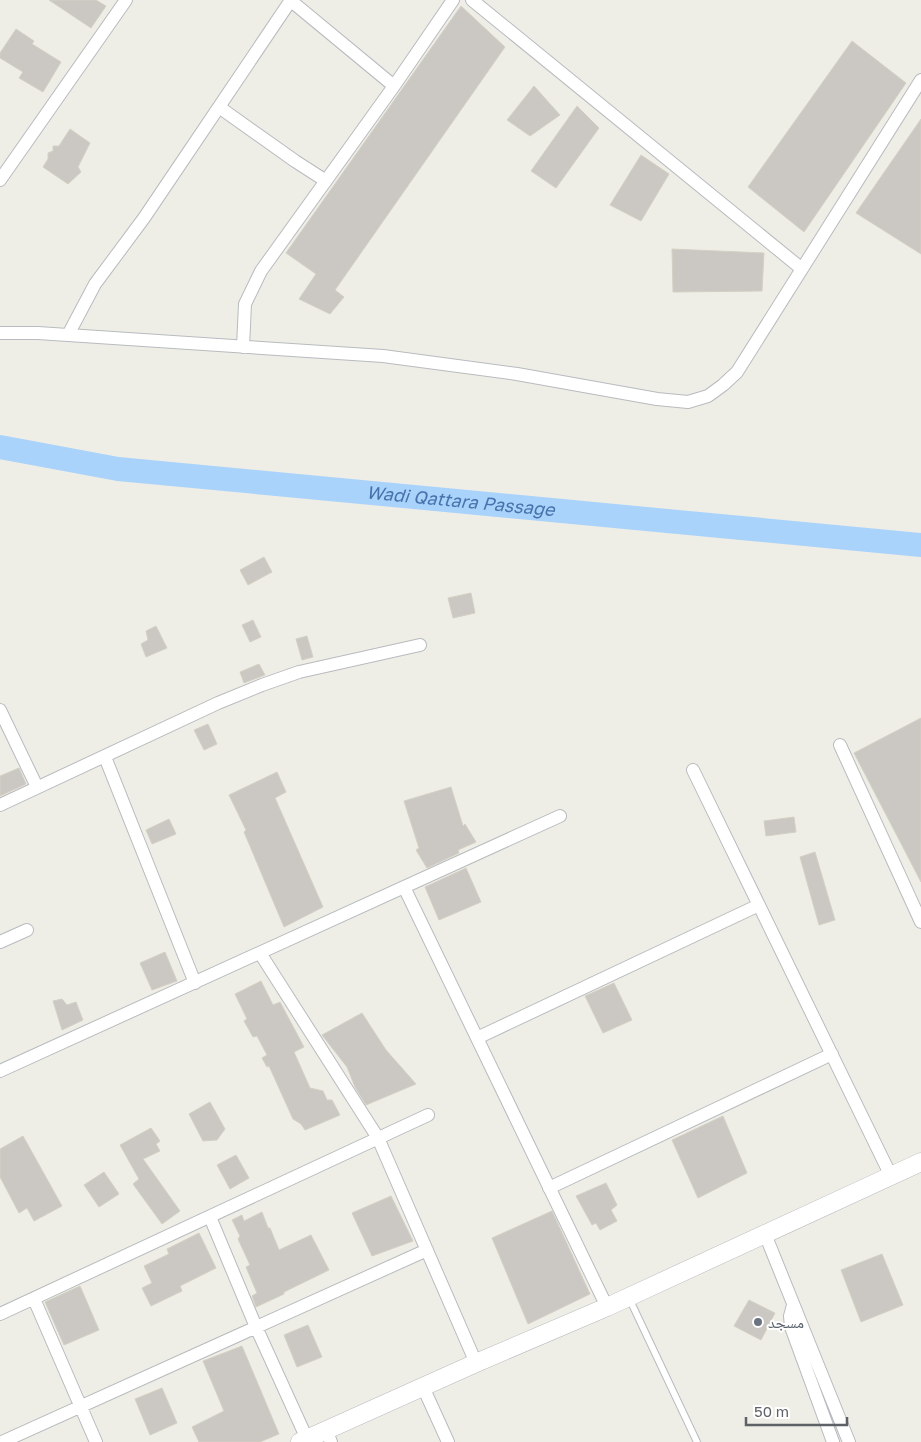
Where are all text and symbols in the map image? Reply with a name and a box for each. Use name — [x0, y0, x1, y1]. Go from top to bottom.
water label: Wadi Qattara Passage — [365, 481, 557, 520]
place label: مسجد — [768, 1312, 804, 1332]
marker: مسجد — [752, 1316, 764, 1328]
scale bar — [746, 1394, 847, 1426]
text: 50 m — [754, 1402, 789, 1420]

